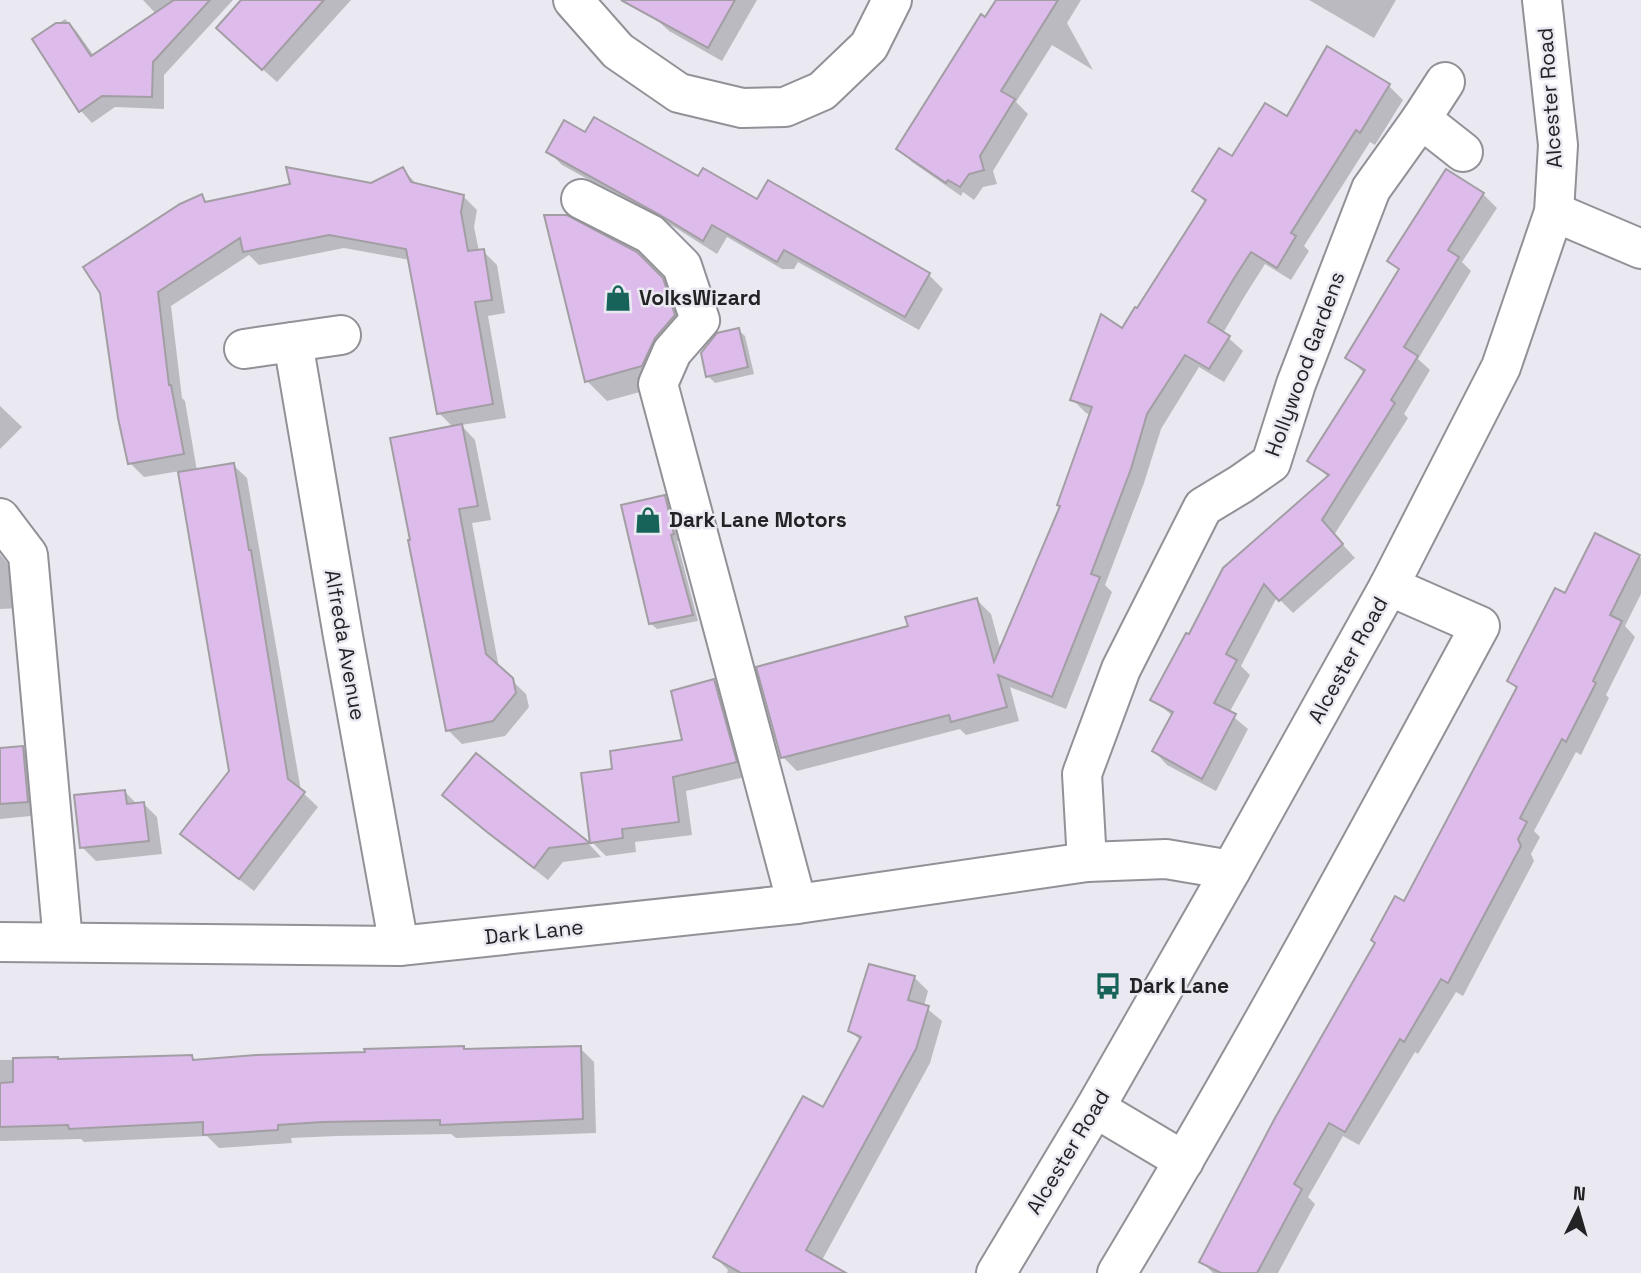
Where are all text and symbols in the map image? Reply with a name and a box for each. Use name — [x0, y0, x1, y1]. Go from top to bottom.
street label: Alcester Road — [1531, 27, 1568, 169]
street label: Hollywood Gardens — [1259, 268, 1351, 460]
shop icon: VolksWizard — [603, 283, 633, 313]
place label: VolksWizard — [639, 284, 761, 311]
shop icon: Dark Lane Motors — [633, 505, 663, 535]
place label: Dark Lane Motors — [669, 506, 847, 533]
street label: Alfreda Avenue — [319, 567, 372, 722]
street label: Alcester Road — [1302, 592, 1393, 728]
street label: Dark Lane — [483, 913, 585, 950]
bus stop icon: Dark Lane — [1093, 971, 1123, 1001]
place label: Dark Lane — [1129, 972, 1229, 999]
street label: Alcester Road — [1020, 1084, 1115, 1219]
north arrow — [1543, 1175, 1613, 1245]
text: N — [1572, 1181, 1587, 1207]

